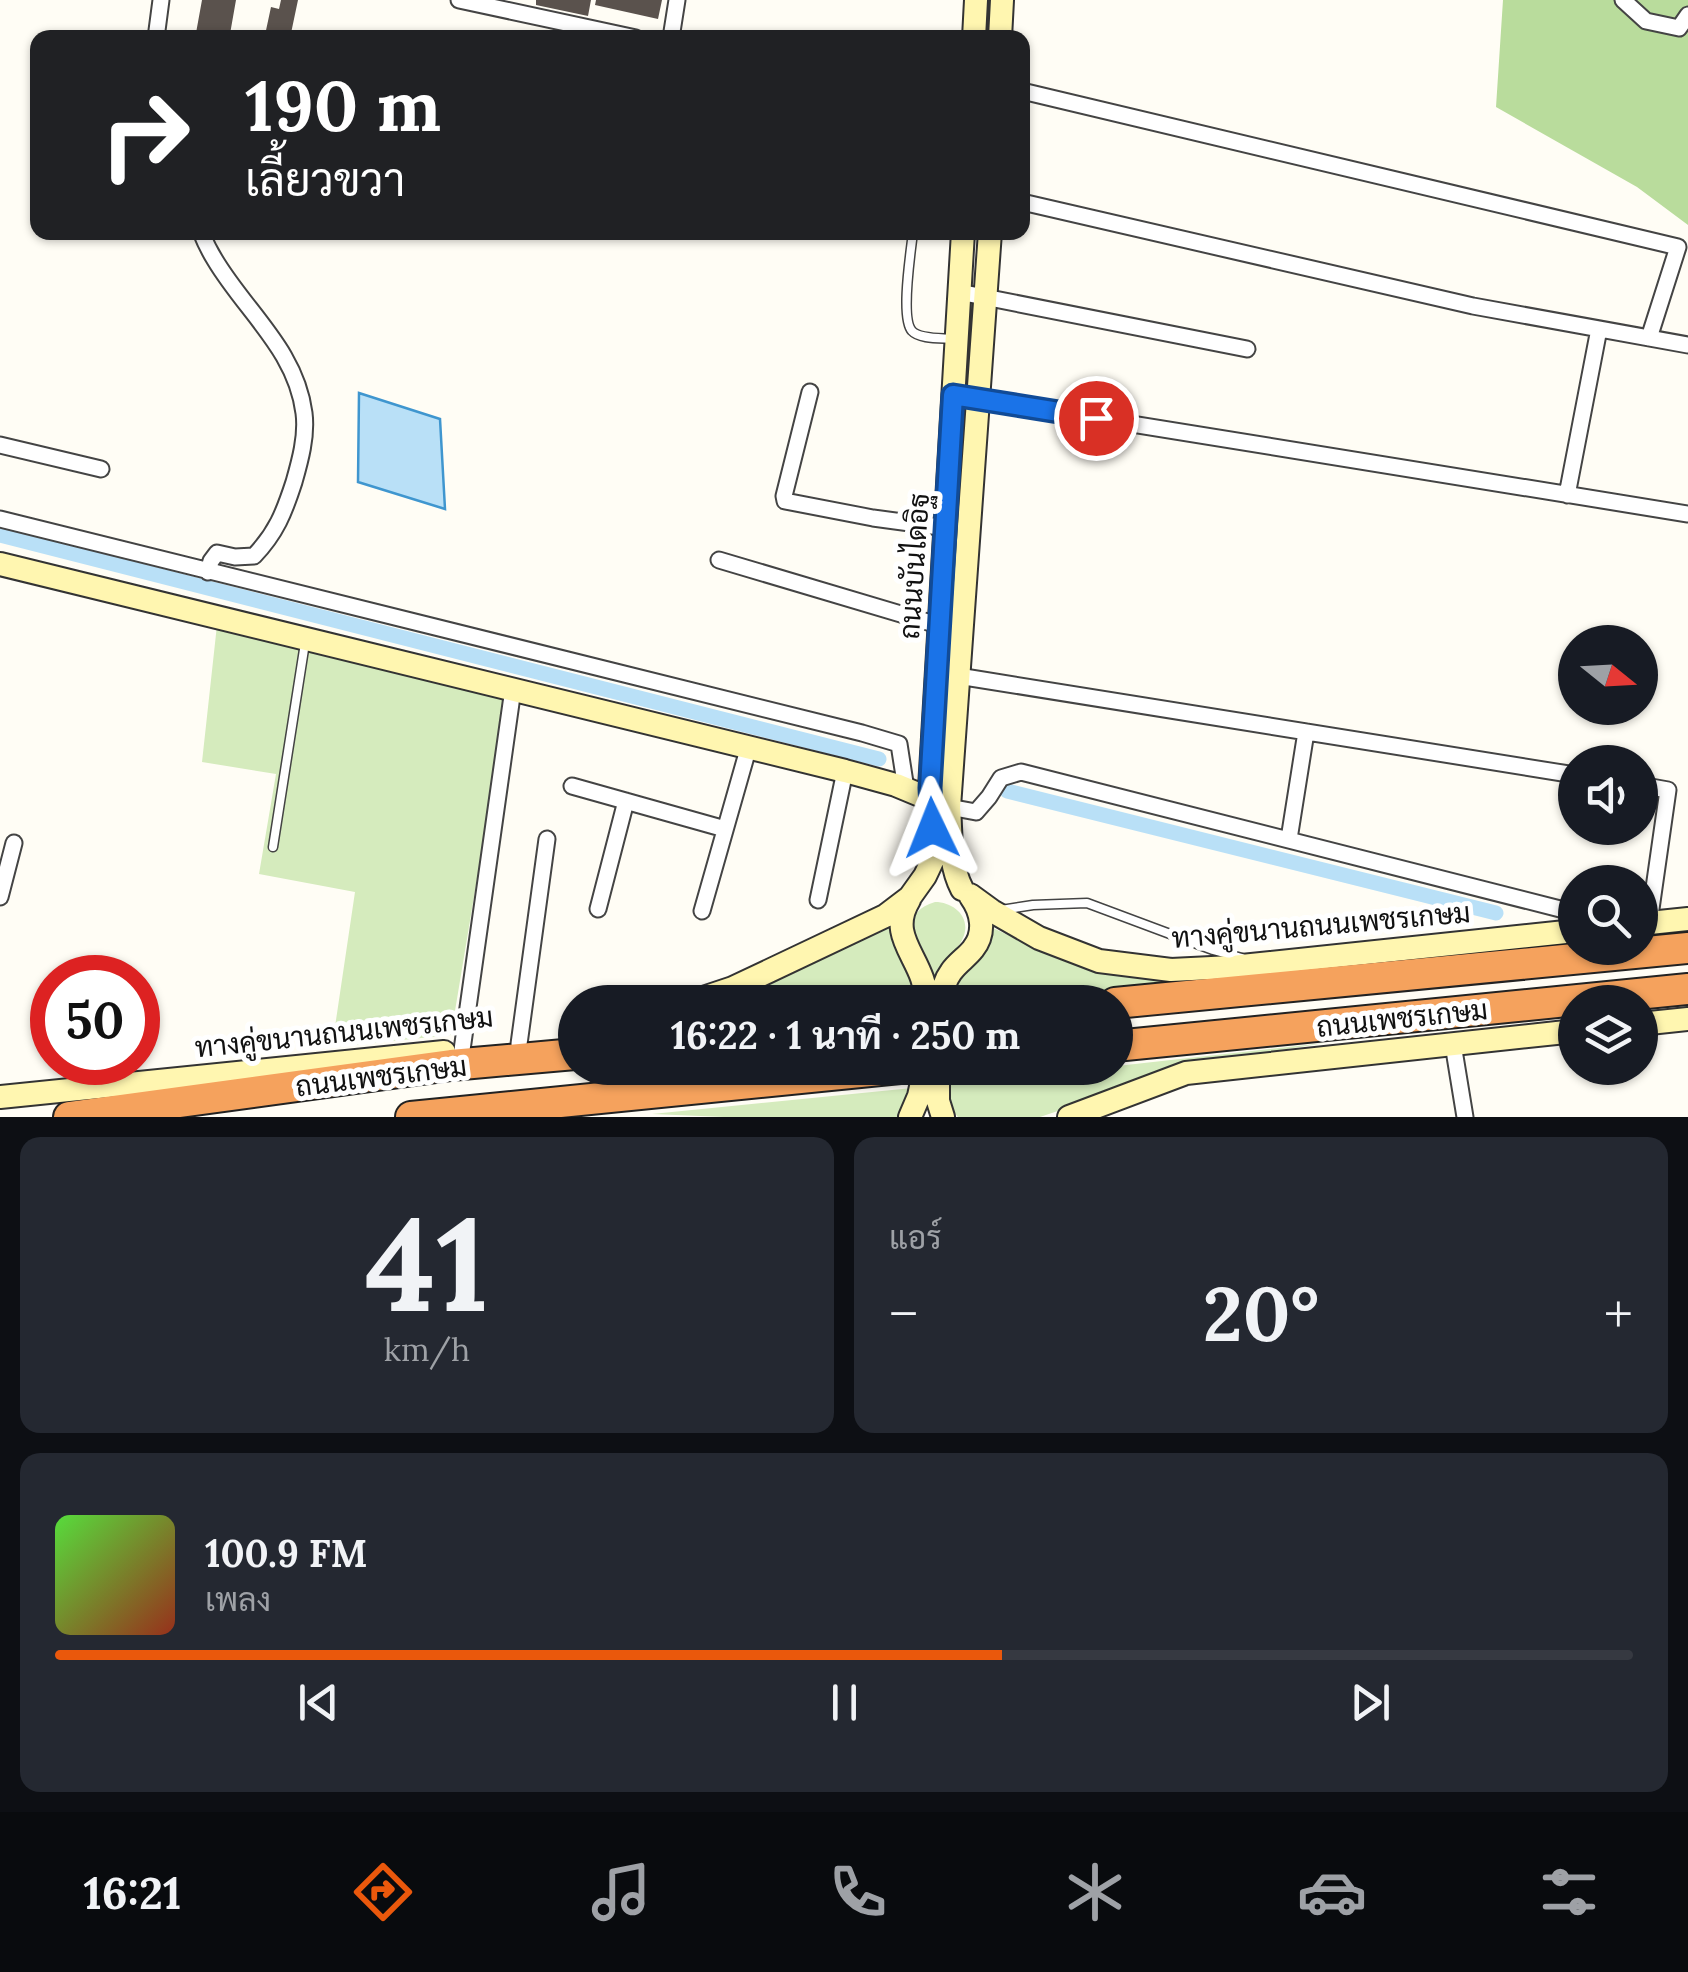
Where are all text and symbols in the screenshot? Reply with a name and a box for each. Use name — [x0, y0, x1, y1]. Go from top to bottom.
text: 190 m — [245, 61, 441, 150]
icon: right — [80, 70, 210, 200]
text: เลี้ยวขวา — [245, 151, 405, 208]
pin — [1054, 376, 1139, 461]
icon: arrive — [1069, 391, 1124, 446]
street label: ถนนบันไดอิฐ — [890, 491, 938, 641]
north arrow — [1558, 625, 1658, 725]
map controls — [1558, 625, 1658, 1085]
button: sound — [1558, 745, 1658, 845]
position arrow — [880, 776, 984, 880]
button: search — [1558, 865, 1658, 965]
street label: ทางคู่ขนานถนนเพชรเกษม — [1170, 894, 1472, 958]
speed limit sign: 50 — [30, 955, 160, 1085]
button: layers — [1558, 985, 1658, 1085]
street label: ถนนเพชรเกษม — [1314, 991, 1490, 1045]
street label: ทางคู่ขนานถนนเพชรเกษม — [193, 998, 495, 1068]
text: 16:22 · 1 นาที · 250 m — [671, 1011, 1020, 1059]
street label: ถนนเพชรเกษม — [293, 1048, 469, 1104]
text: 41 — [365, 1180, 489, 1347]
text: แอร์ — [889, 1217, 942, 1258]
text: 20° — [1203, 1266, 1319, 1362]
text: − — [889, 1279, 918, 1349]
text: + — [1604, 1279, 1633, 1349]
text: km/h — [384, 1329, 470, 1370]
text: 100.9 FM — [205, 1529, 368, 1577]
text: เพลง — [205, 1579, 271, 1620]
icon: previous — [291, 1675, 346, 1730]
icon: pause — [817, 1675, 872, 1730]
icon: next — [1343, 1675, 1398, 1730]
icon: directions — [348, 1857, 418, 1927]
icon: music — [586, 1857, 656, 1927]
icon: phone — [823, 1857, 893, 1927]
icon: climate — [1060, 1857, 1130, 1927]
icon: car — [1297, 1857, 1367, 1927]
icon: filters — [1534, 1857, 1604, 1927]
text: 16:21 — [84, 1864, 181, 1921]

